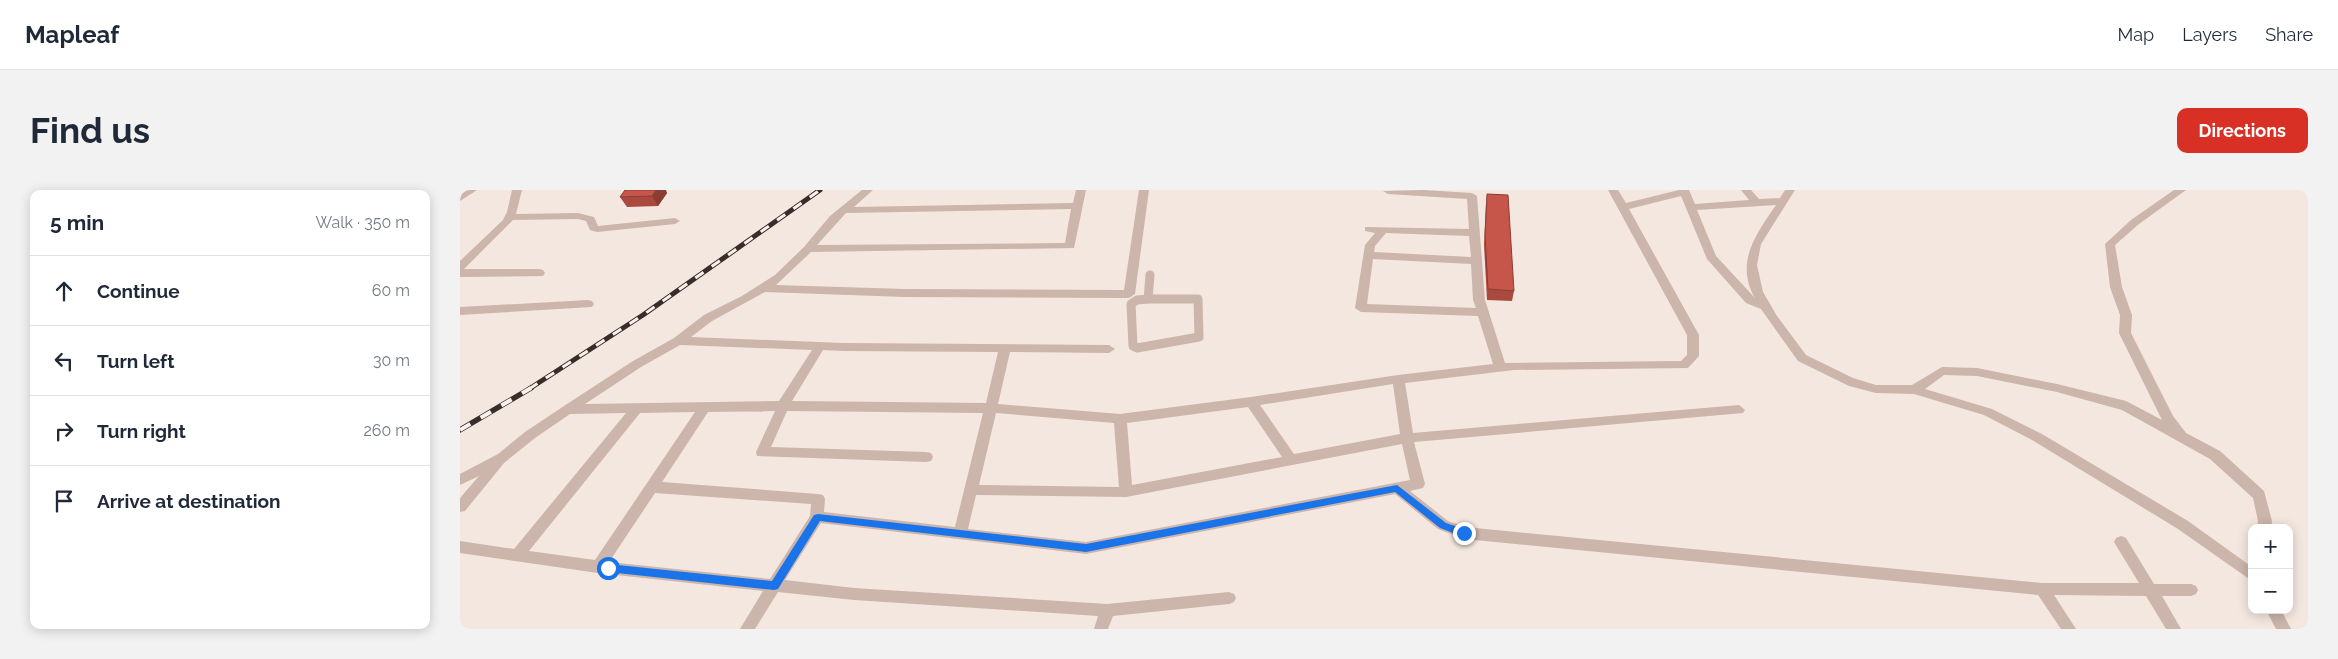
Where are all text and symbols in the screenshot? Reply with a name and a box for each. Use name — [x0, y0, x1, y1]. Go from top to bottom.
text: Mapleaf — [25, 20, 119, 49]
text: Map — [2118, 24, 2154, 45]
text: Layers — [2182, 24, 2237, 45]
text: Share — [2265, 24, 2313, 45]
button: Directions — [2177, 108, 2308, 153]
text: Find us — [30, 110, 150, 151]
text: 5 min — [50, 210, 104, 235]
text: Walk · 350 m — [316, 213, 410, 232]
icon: ahead — [50, 277, 78, 305]
text: Continue — [97, 280, 180, 302]
text: 60 m — [372, 281, 410, 300]
icon: left — [50, 347, 78, 375]
text: Turn left — [97, 350, 174, 372]
text: 30 m — [373, 351, 410, 370]
icon: right — [50, 417, 78, 445]
text: Turn right — [97, 420, 186, 442]
text: 260 m — [363, 421, 410, 440]
icon: arrive — [50, 487, 78, 515]
text: Arrive at destination — [97, 490, 281, 512]
route end — [1453, 522, 1476, 545]
map controls — [2248, 524, 2293, 614]
button: + — [2248, 524, 2293, 569]
route start — [597, 557, 620, 580]
button: − — [2248, 569, 2293, 614]

